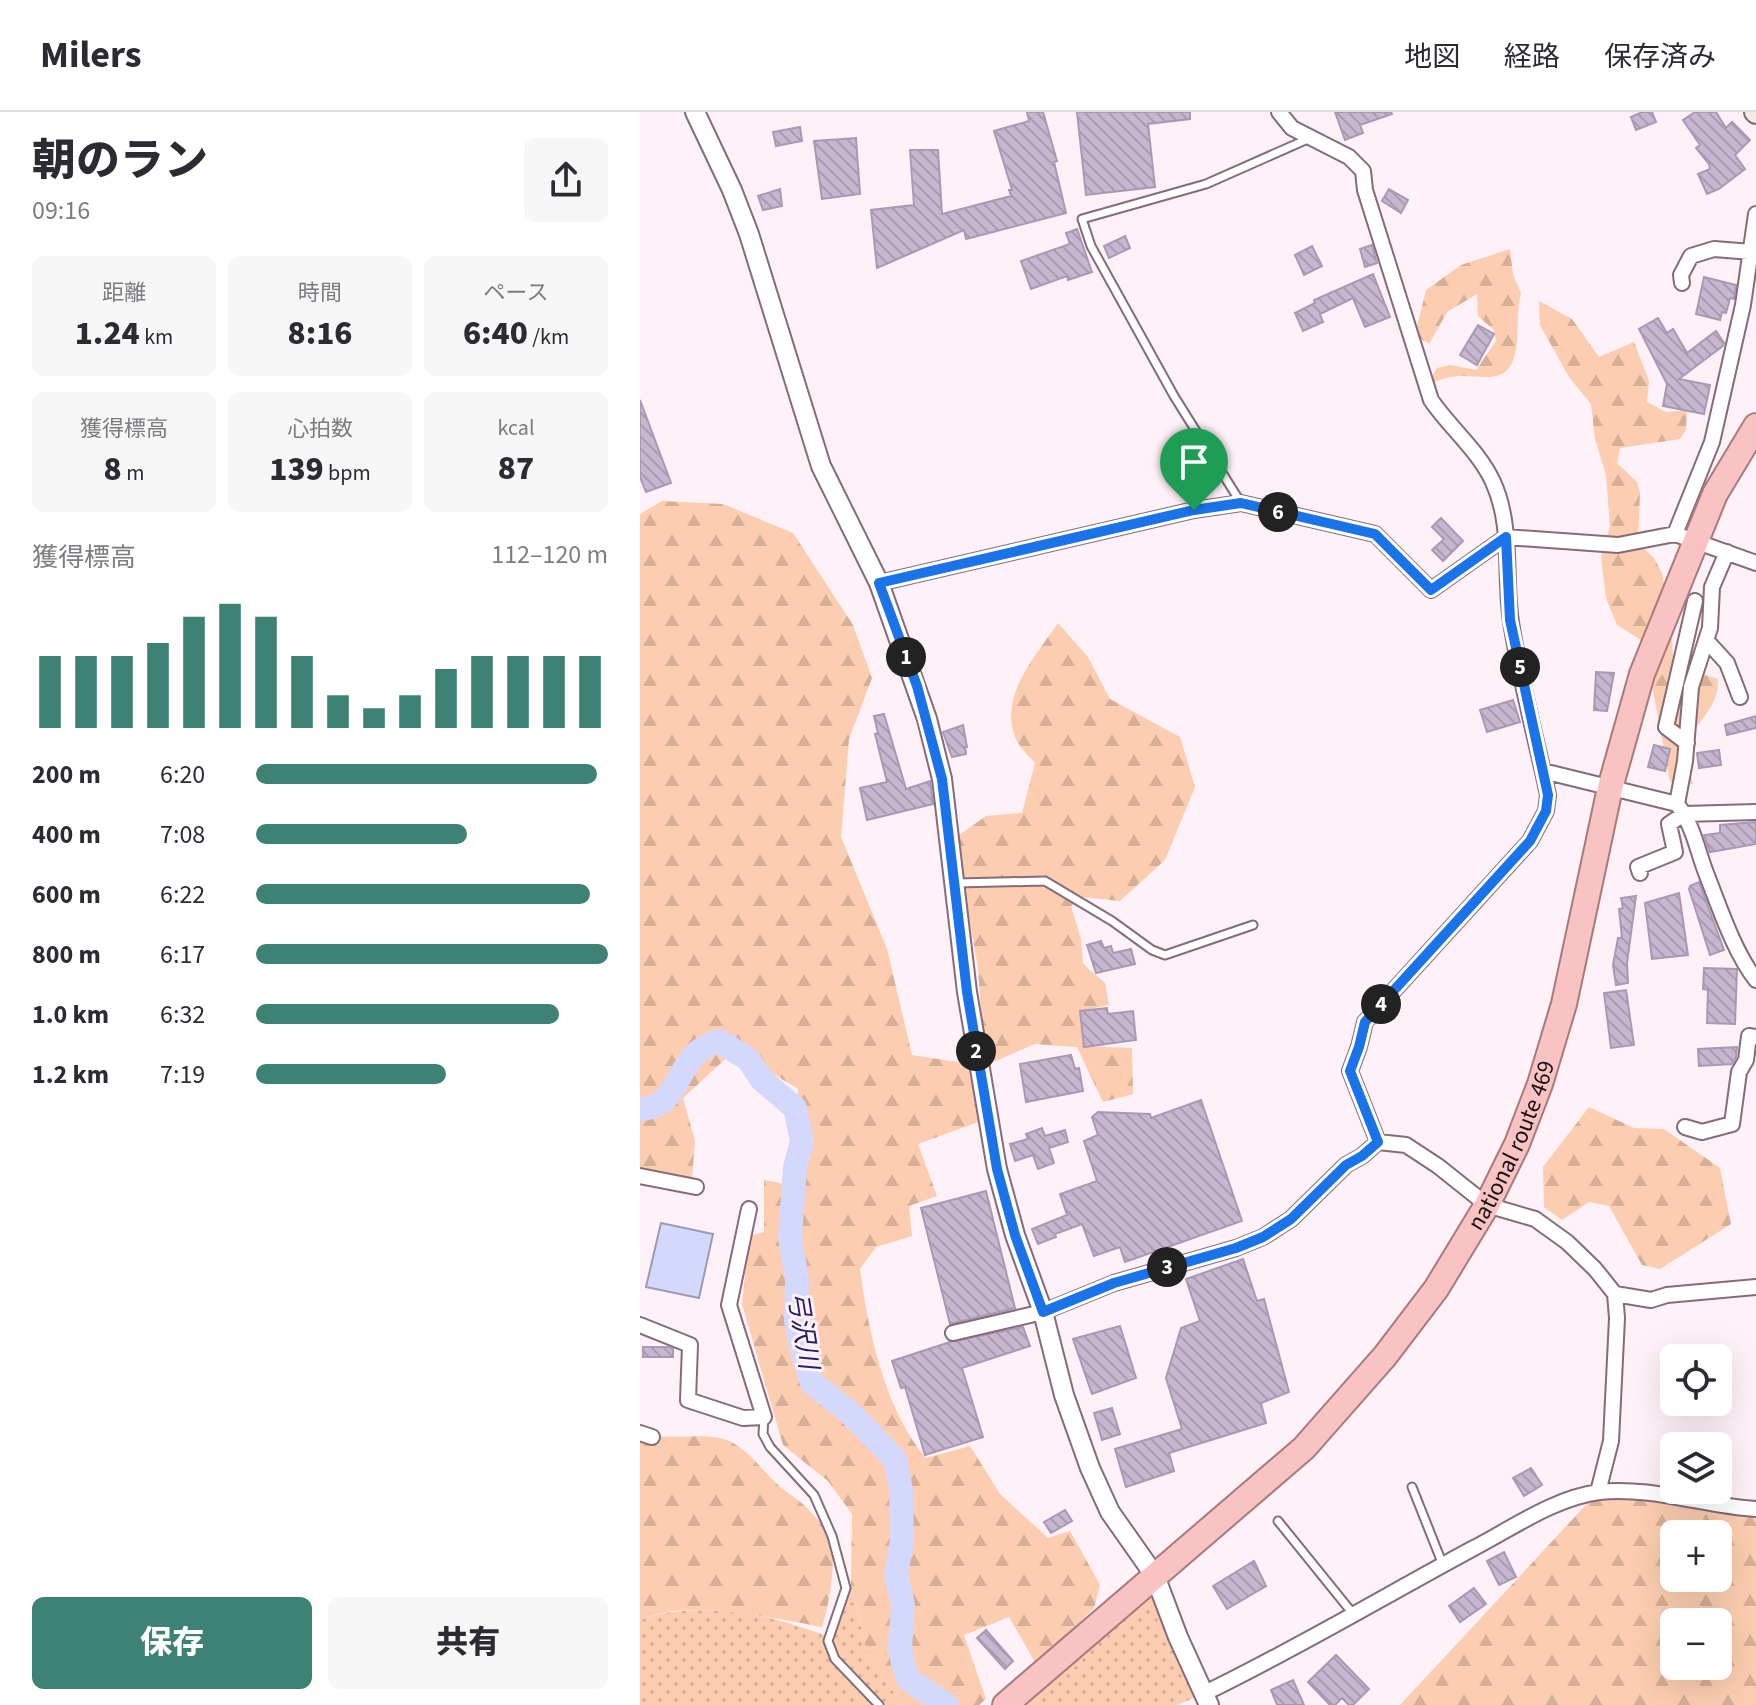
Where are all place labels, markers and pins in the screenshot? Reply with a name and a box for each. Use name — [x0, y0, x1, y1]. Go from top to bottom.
pin — [1160, 428, 1228, 510]
pin: 6 — [1258, 492, 1298, 532]
pin: 1 — [886, 637, 926, 677]
pin: 5 — [1500, 647, 1540, 687]
pin: 4 — [1361, 984, 1401, 1024]
pin: 2 — [956, 1031, 996, 1071]
pin: 3 — [1147, 1247, 1187, 1287]

